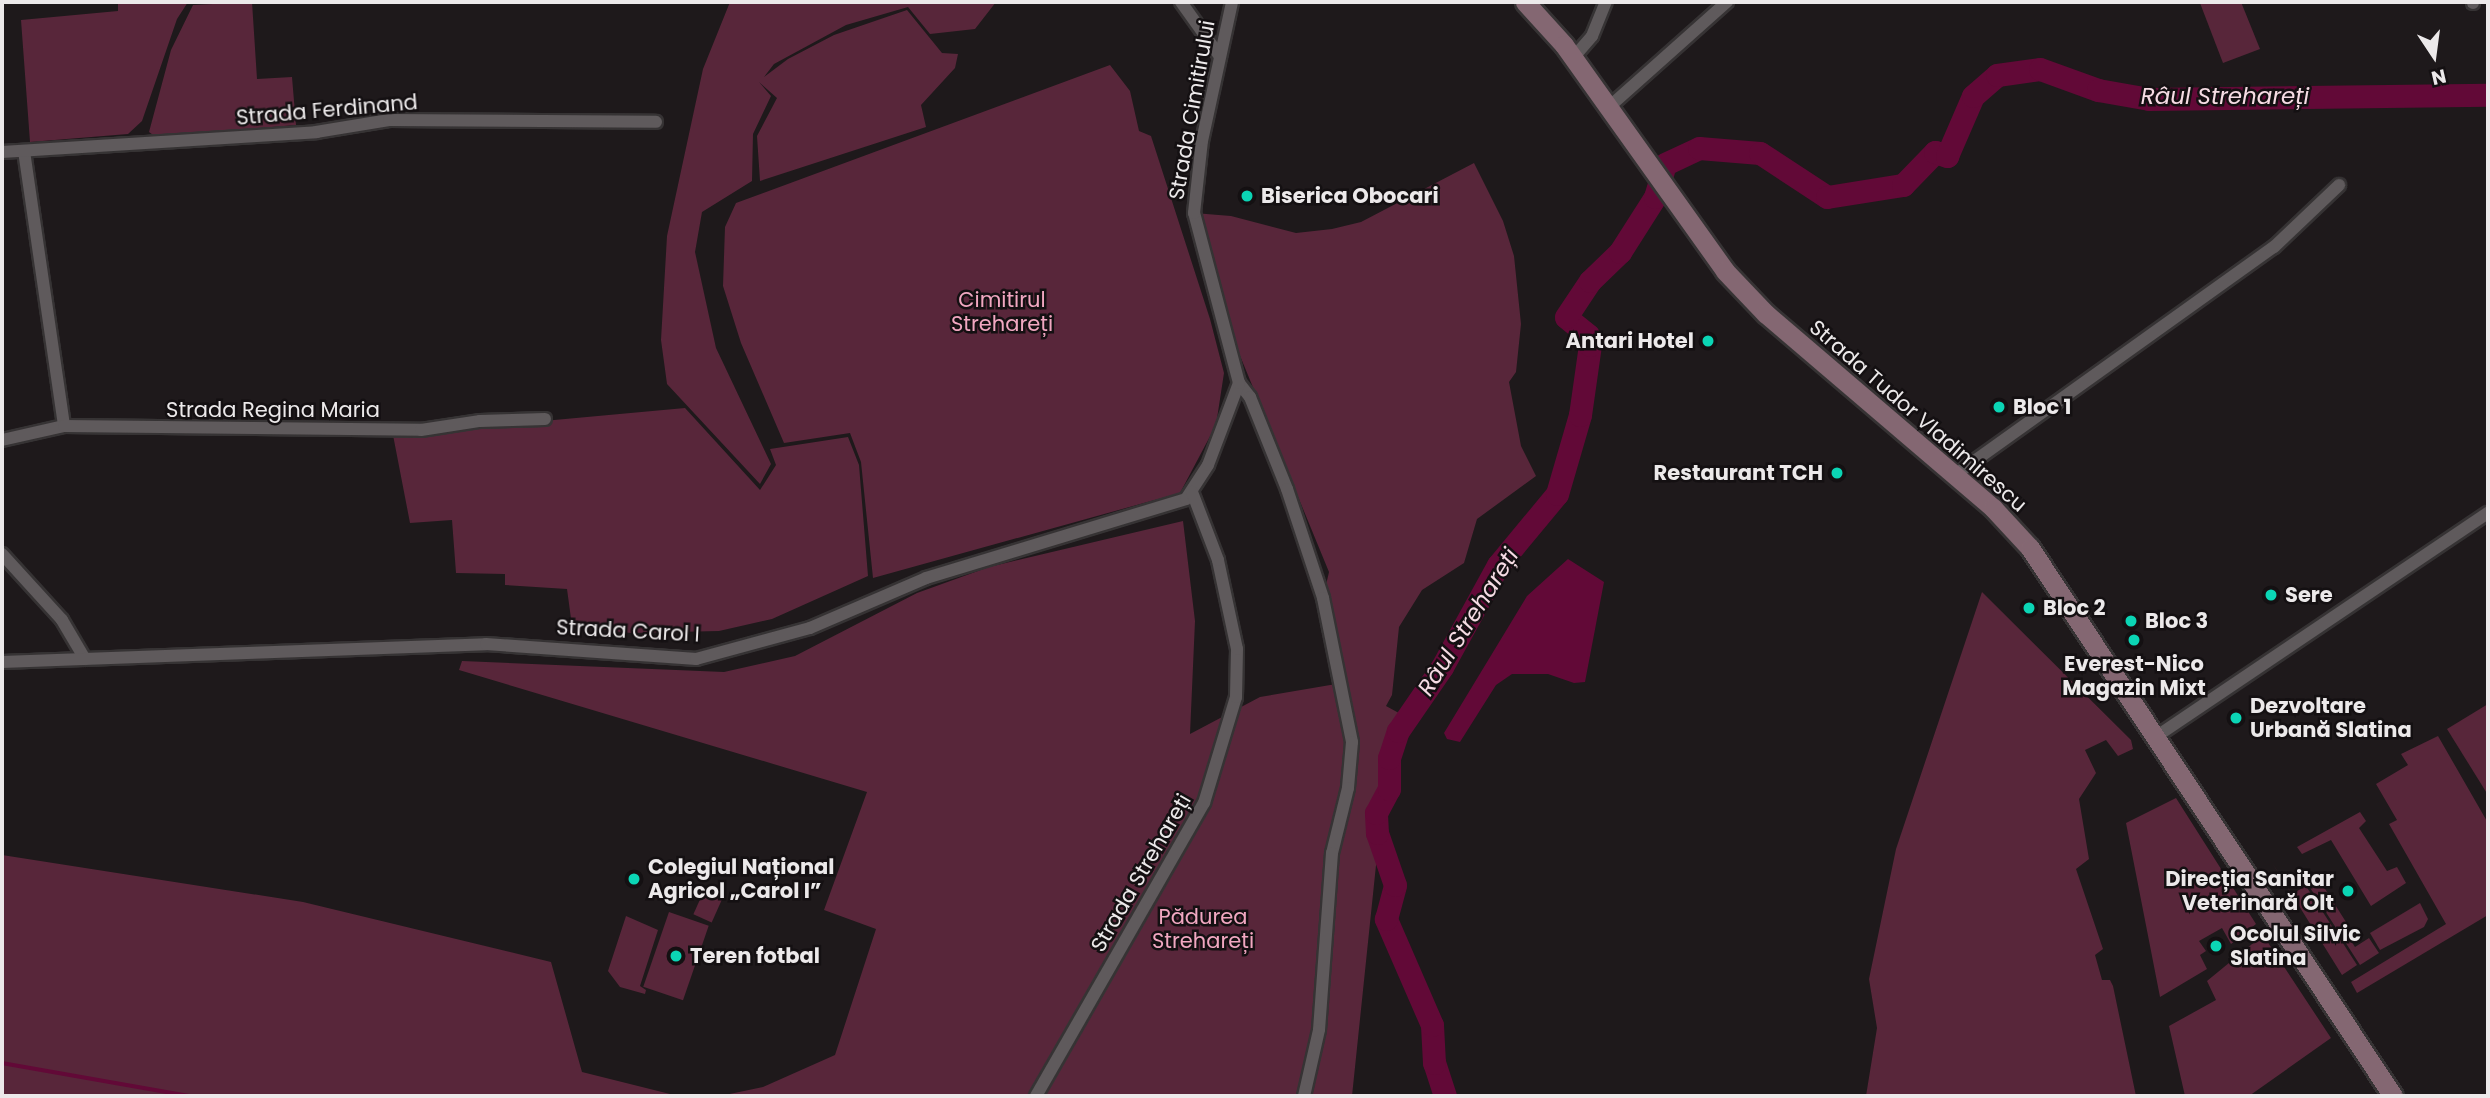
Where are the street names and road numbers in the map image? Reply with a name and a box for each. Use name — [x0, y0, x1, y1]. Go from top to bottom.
street label: Strada Cimitirului — [1164, 18, 1220, 202]
street label: Strada Ferdinand — [235, 90, 419, 130]
street label: Strada Tudor Vladimirescu — [1804, 315, 2032, 517]
street label: Strada Regina Maria — [166, 397, 380, 423]
street label: Strada Carol I — [556, 615, 700, 647]
street label: Strada Strehareți — [1086, 790, 1196, 956]

